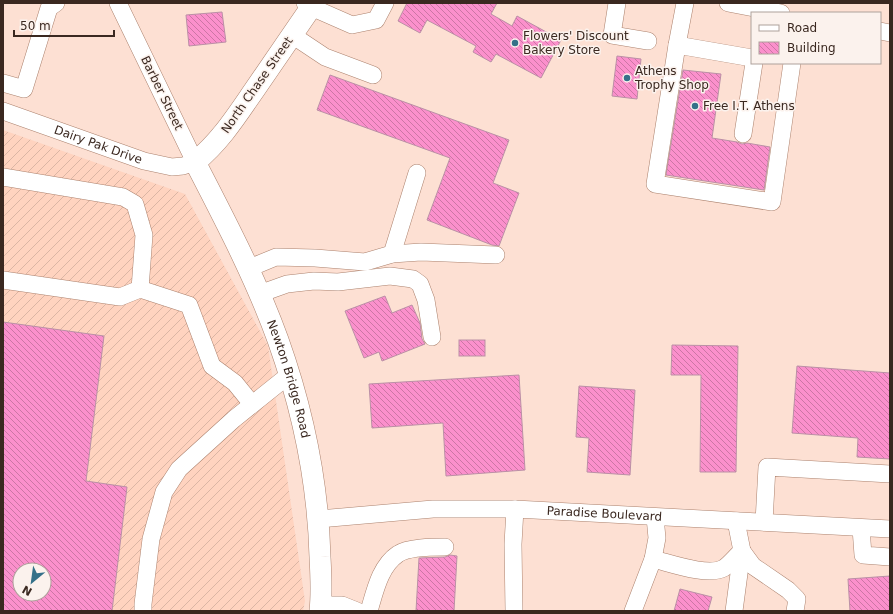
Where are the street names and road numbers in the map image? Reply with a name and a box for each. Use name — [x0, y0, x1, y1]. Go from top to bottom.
street label: North Chase Street — [218, 34, 296, 136]
street label: Barber Street — [138, 54, 186, 133]
street label: Dairy Pak Drive — [52, 123, 144, 167]
street label: Newton Bridge Road — [264, 318, 313, 439]
street label: Paradise Boulevard — [546, 504, 663, 524]

